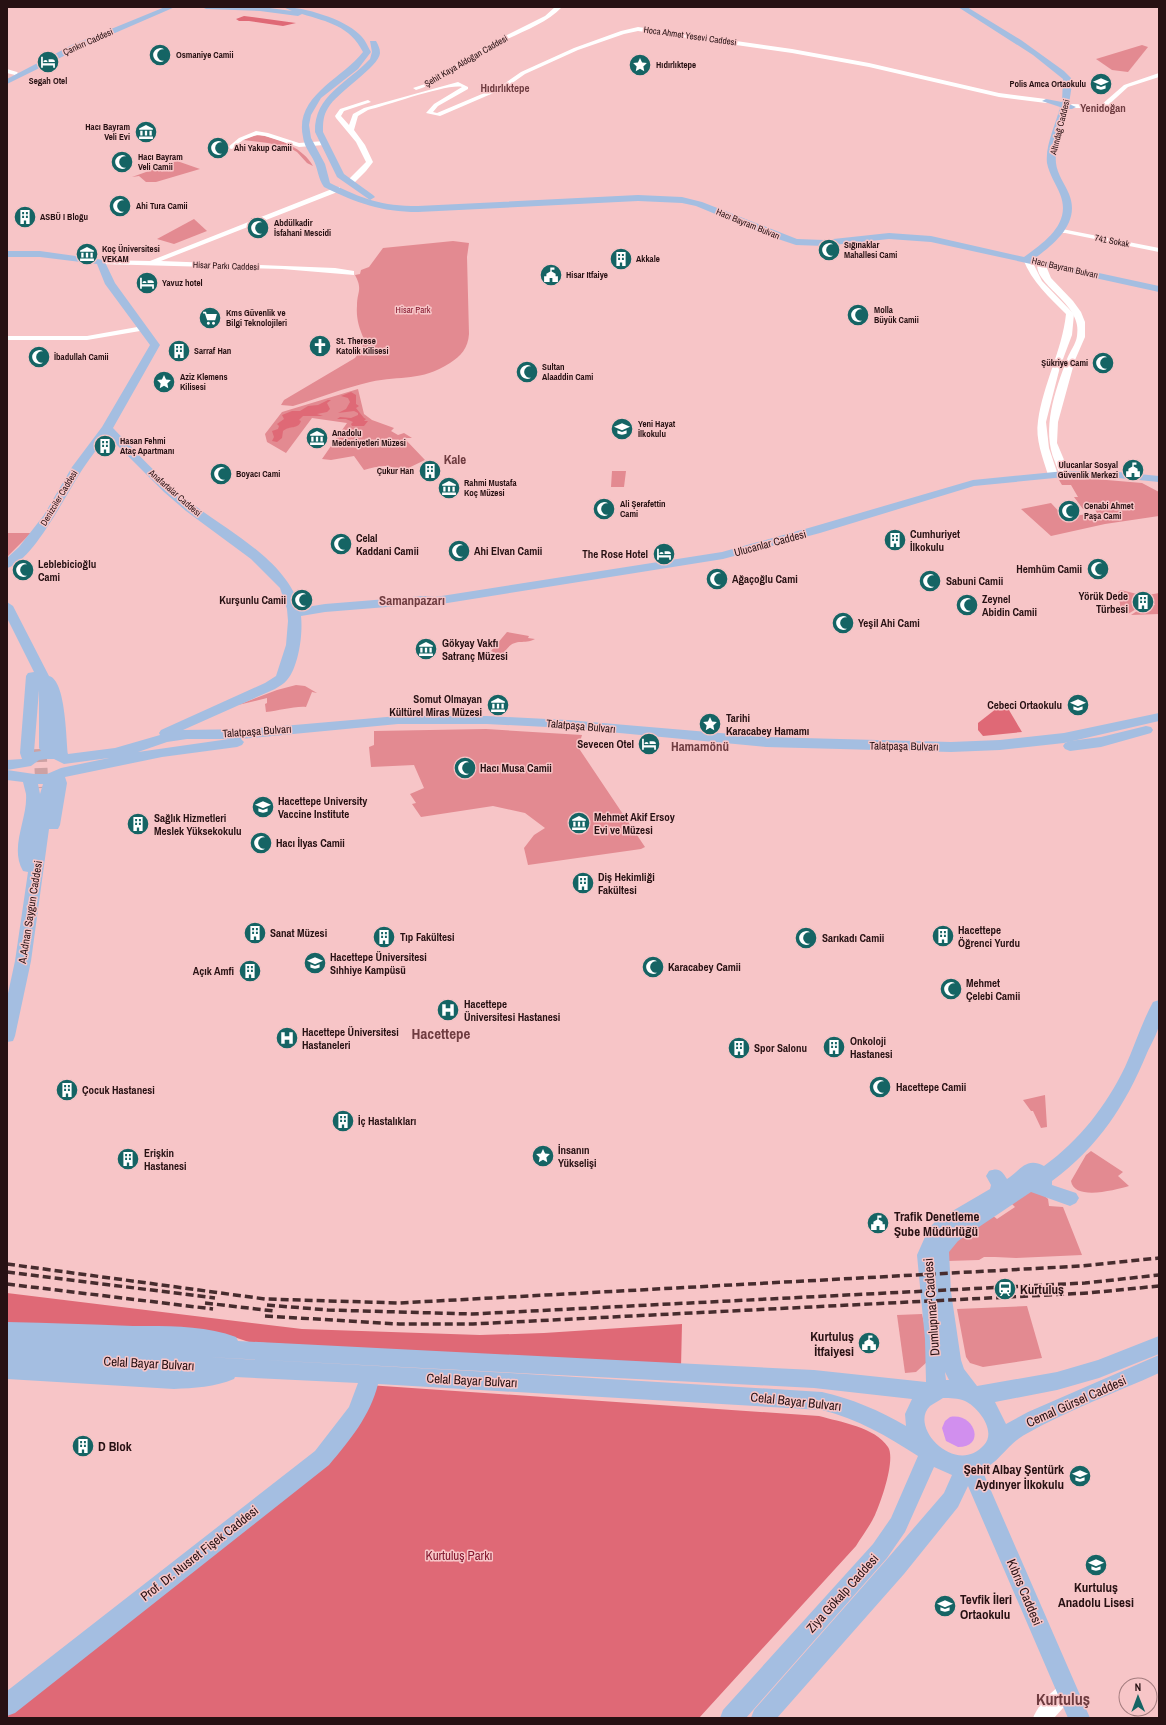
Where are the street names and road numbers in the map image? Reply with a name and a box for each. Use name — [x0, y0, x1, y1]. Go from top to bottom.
street label: Hoca Ahmet Yesevi Caddesi — [643, 24, 737, 48]
street label: Çankırı Caddesi — [61, 26, 115, 58]
street label: Şehit Kaya Aldoğan Caddesi — [422, 32, 510, 90]
street label: Altındağ Caddesi — [1047, 98, 1073, 157]
street label: Hacı Bayram Bulvarı — [714, 206, 782, 242]
street label: 741 Sokak — [1094, 232, 1131, 250]
street label: Hacı Bayram Bulvarı — [1031, 255, 1099, 281]
street label: Hisar Parkı Caddesi — [193, 259, 259, 273]
street label: Anafartalar Caddesi — [146, 466, 204, 519]
street label: Denizciler Caddesi — [38, 468, 80, 528]
street label: Ulucanlar Caddesi — [732, 527, 808, 559]
street label: Talatpaşa Bulvarı — [546, 716, 616, 736]
street label: Talatpaşa Bulvarı — [222, 722, 292, 740]
street label: Talatpaşa Bulvarı — [869, 738, 939, 754]
street label: A.Adnan Saygun Caddesi — [15, 860, 45, 965]
street label: Dumlupınar Caddesi — [920, 1258, 943, 1356]
street label: Celal Bayar Bulvarı — [103, 1353, 195, 1374]
street label: Celal Bayar Bulvarı — [426, 1370, 518, 1391]
street label: Cemal Gürsel Caddesi — [1023, 1372, 1129, 1431]
street label: Celal Bayar Bulvarı — [750, 1388, 842, 1415]
street label: Prof. Dr. Nusret Fişek Caddesi — [137, 1502, 262, 1605]
street label: Ziya Gökalp Caddesi — [803, 1550, 882, 1636]
street label: Kıbrıs Caddesi — [1003, 1556, 1046, 1628]

